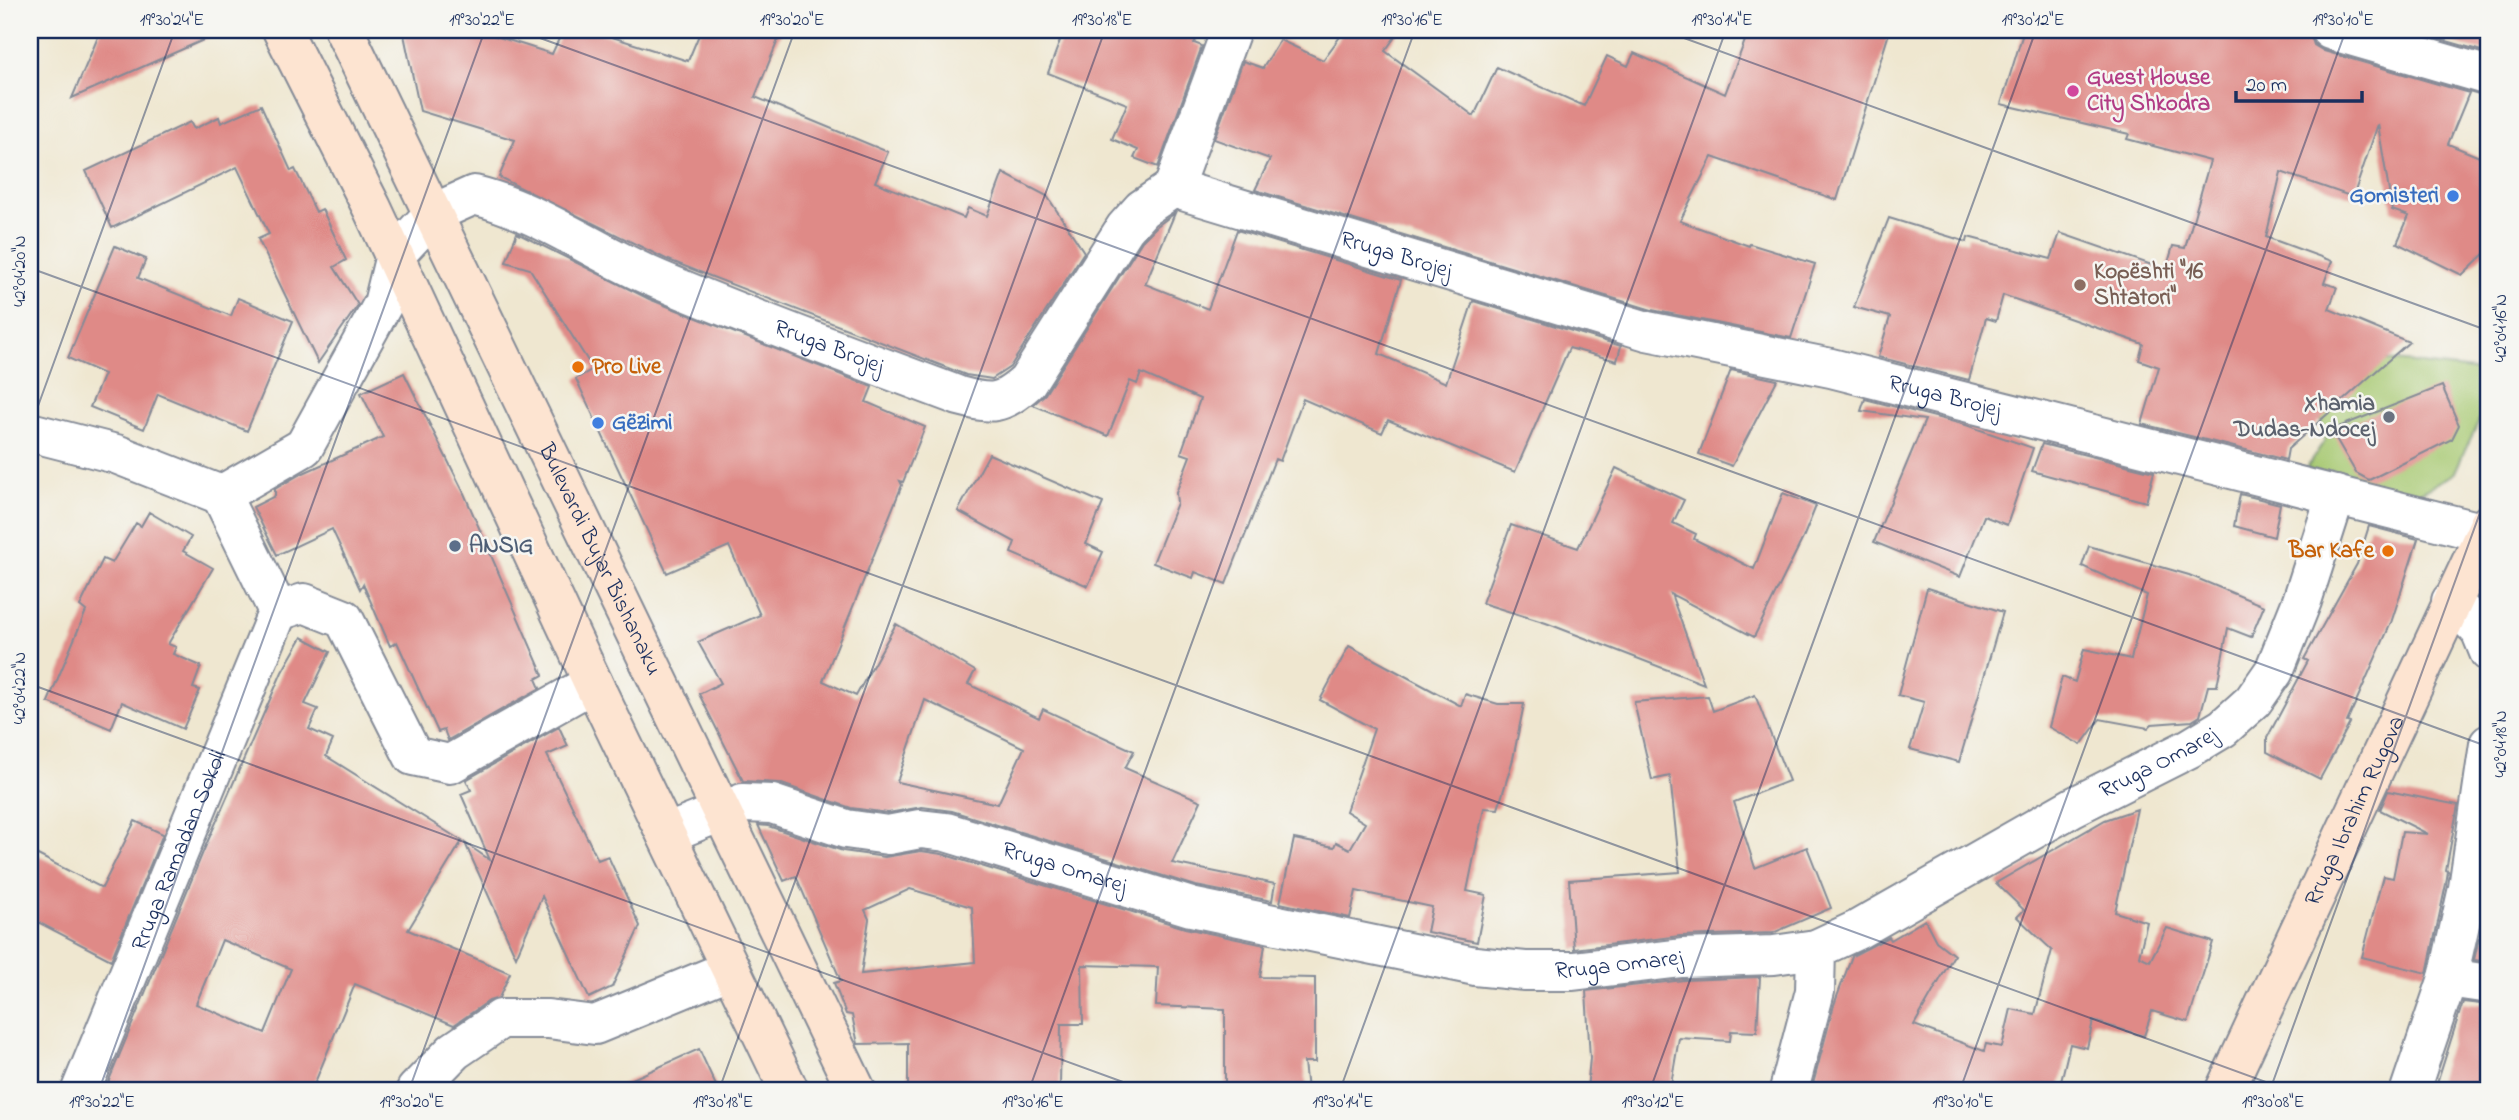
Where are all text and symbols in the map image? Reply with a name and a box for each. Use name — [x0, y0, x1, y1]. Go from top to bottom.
text: 19°30'24"E — [140, 8, 204, 34]
text: 19°30'22"E — [449, 8, 515, 34]
text: 19°30'20"E — [760, 8, 825, 34]
text: 19°30'18"E — [1072, 8, 1132, 34]
text: 19°30'16"E — [1381, 8, 1443, 34]
text: 19°30'14"E — [1691, 8, 1753, 34]
text: 19°30'12"E — [2002, 8, 2065, 34]
text: 19°30'10"E — [2312, 8, 2374, 34]
scale bar — [2236, 60, 2362, 104]
place label: Guest House City Shkodra — [2087, 62, 2211, 123]
text: 20 m — [2246, 71, 2287, 101]
marker: Guest House City Shkodra — [2065, 83, 2081, 99]
place label: Gomisteri — [2350, 180, 2439, 213]
marker: Gomisteri — [2445, 188, 2461, 204]
street label: Rruga Brojej — [1336, 223, 1457, 288]
text: 42°04'20"N — [8, 235, 34, 307]
place label: Kopështi "16 Shtatori" — [2094, 256, 2204, 315]
marker: Kopështi "16 Shtatori" — [2072, 277, 2088, 293]
text: 42°04'16"N — [2489, 294, 2515, 362]
street label: Rruga Brojej — [769, 311, 890, 383]
place label: Pro Live — [592, 351, 662, 384]
marker: Pro Live — [570, 359, 586, 375]
street label: Rruga Brojej — [1885, 367, 2006, 427]
place label: Xhamia Dudas-Ndocej — [2233, 388, 2376, 447]
place label: Gëzimi — [612, 407, 673, 440]
marker: Xhamia Dudas-Ndocej — [2381, 409, 2397, 425]
marker: Gëzimi — [590, 415, 606, 431]
street label: Bulevardi Bujar Bishanaku — [529, 437, 670, 681]
place label: ANSIG — [469, 530, 533, 563]
place label: Bar Kafe — [2288, 535, 2375, 568]
marker: ANSIG — [447, 538, 463, 554]
marker: Bar Kafe — [2380, 543, 2396, 559]
text: 42°04'22"N — [8, 652, 34, 724]
street label: Rruga Ibrahim Rugova — [2297, 710, 2414, 912]
text: 42°04'18"N — [2489, 710, 2515, 778]
street label: Rruga Omarej — [2094, 718, 2225, 807]
street label: Rruga Ramadan Sokoli — [123, 745, 236, 956]
street label: Rruga Omarej — [998, 834, 1132, 903]
street label: Rruga Omarej — [1555, 941, 1686, 988]
text: 19°30'22"E — [69, 1090, 135, 1116]
text: 19°30'20"E — [380, 1090, 445, 1116]
text: 19°30'18"E — [693, 1090, 753, 1116]
text: 19°30'16"E — [1002, 1090, 1064, 1116]
text: 19°30'14"E — [1312, 1090, 1374, 1116]
text: 19°30'12"E — [1622, 1090, 1685, 1116]
text: 19°30'10"E — [1932, 1090, 1994, 1116]
text: 19°30'08"E — [2242, 1090, 2304, 1116]

